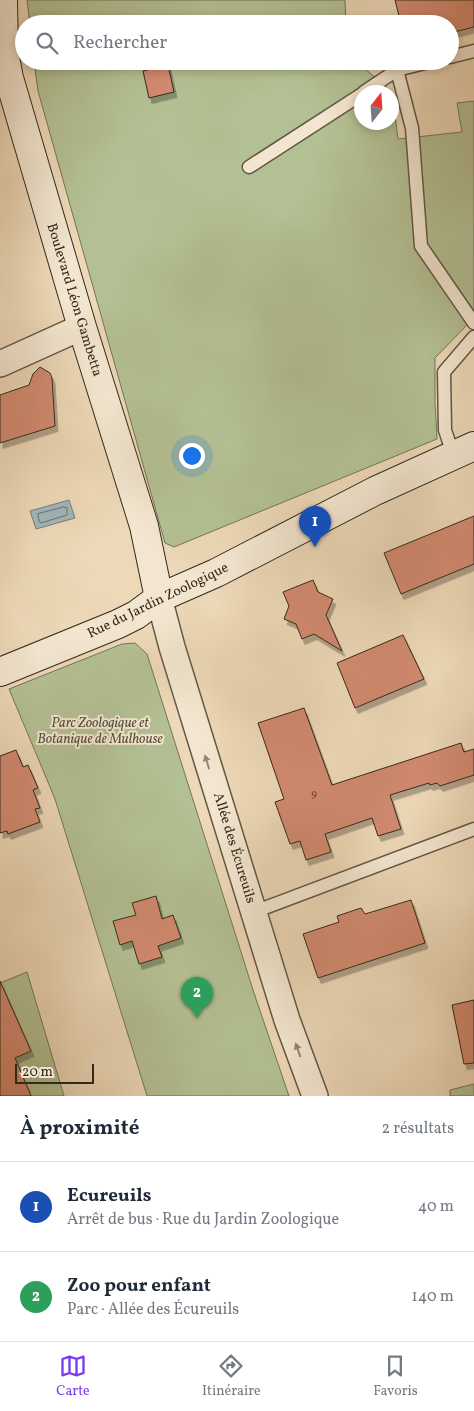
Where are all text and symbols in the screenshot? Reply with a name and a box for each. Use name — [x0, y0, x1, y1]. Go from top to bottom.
search box — [15, 15, 459, 70]
icon: search — [33, 29, 61, 57]
text: Rechercher — [73, 30, 167, 56]
north arrow — [354, 85, 399, 130]
street label: Boulevard Léon Gambetta — [42, 221, 106, 379]
your location — [179, 443, 205, 469]
pin: 1 — [299, 506, 331, 547]
street label: Rue du Jardin Zoologique — [84, 558, 232, 644]
park label: Parc Zoologique et Botanique de Mulhouse — [37, 714, 163, 749]
one-way arrow — [203, 754, 211, 769]
house number: 9 — [311, 787, 317, 802]
street label: Allée des Écureuils — [208, 790, 260, 906]
pin: 2 — [181, 977, 213, 1018]
one-way arrow — [294, 1042, 302, 1057]
scale bar — [15, 1061, 94, 1084]
text: 20 m — [22, 1063, 53, 1082]
text: À proximité — [20, 1114, 139, 1143]
text: 2 résultats — [381, 1118, 454, 1140]
text: Ecureuils — [67, 1183, 152, 1209]
text: 1 — [33, 1196, 39, 1218]
text: 40 m — [418, 1196, 454, 1218]
text: Arrêt de bus · Rue du Jardin Zoologique — [67, 1209, 339, 1231]
text: Zoo pour enfant — [67, 1273, 211, 1299]
text: 2 — [32, 1286, 40, 1308]
text: 140 m — [412, 1286, 454, 1308]
text: Parc · Allée des Écureuils — [67, 1299, 239, 1321]
tab: Carte — [56, 1352, 90, 1401]
tab: Itinéraire — [202, 1352, 261, 1401]
tab: Favoris — [373, 1352, 418, 1401]

